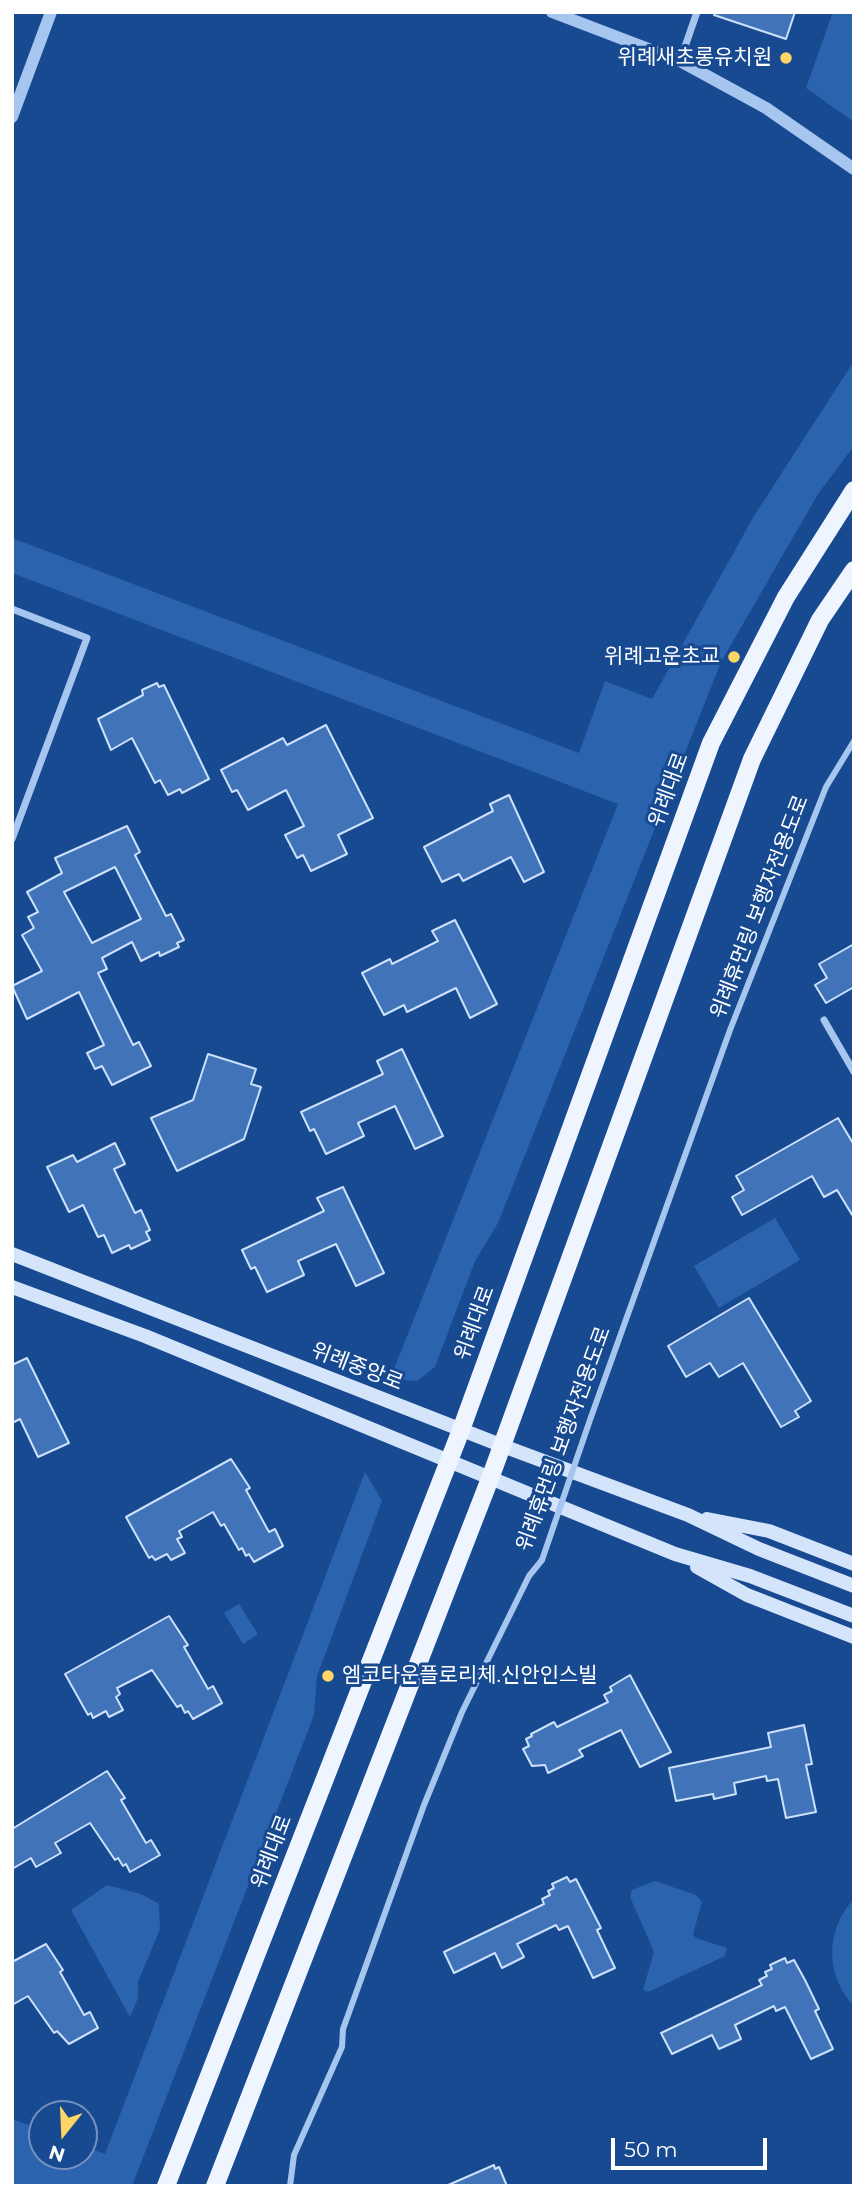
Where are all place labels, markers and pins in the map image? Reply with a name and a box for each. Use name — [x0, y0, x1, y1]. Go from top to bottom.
place label: 위례새초롱유치원 — [617, 45, 772, 71]
marker: 위례새초롱유치원 — [778, 50, 794, 66]
place label: 위례고운초교 — [604, 644, 720, 670]
marker: 위례고운초교 — [726, 649, 742, 665]
place label: 엠코타운플로리체.신안인스빌 — [342, 1663, 598, 1689]
marker: 엠코타운플로리체.신안인스빌 — [320, 1668, 336, 1684]

